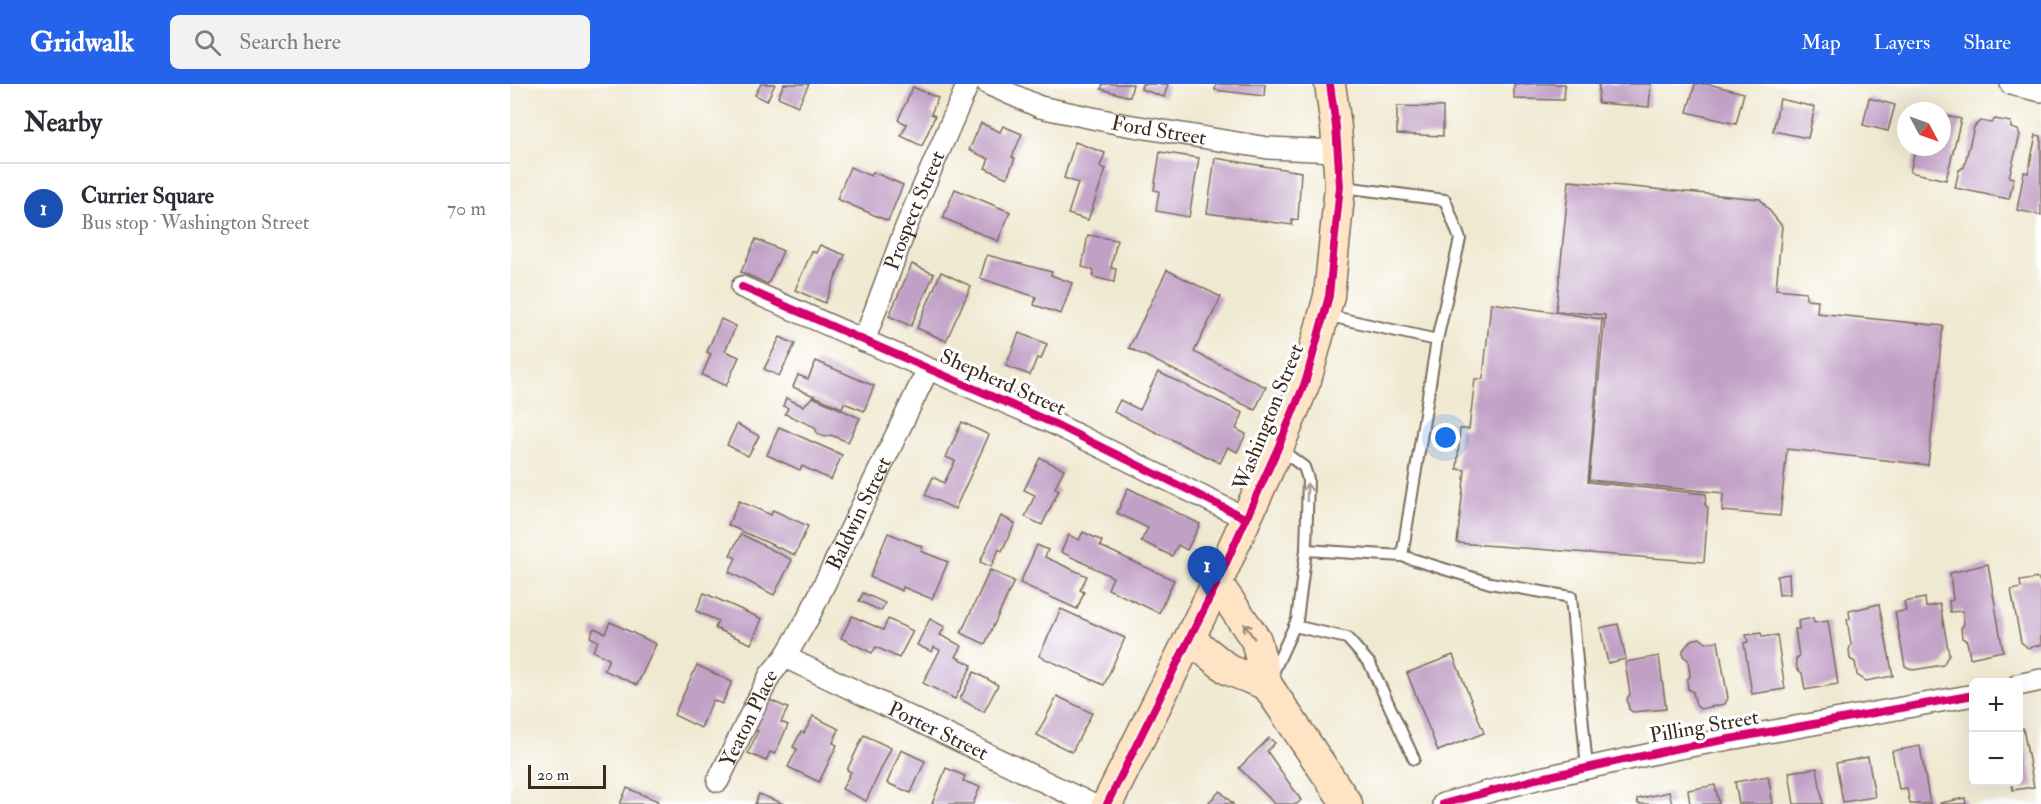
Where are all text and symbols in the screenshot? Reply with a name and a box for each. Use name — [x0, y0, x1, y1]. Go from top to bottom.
search box — [170, 15, 590, 69]
text: Gridwalk — [30, 25, 134, 60]
icon: search — [191, 26, 224, 59]
text: Search here — [239, 28, 341, 56]
text: Map — [1801, 29, 1841, 56]
text: Layers — [1874, 29, 1930, 56]
text: Share — [1963, 29, 2011, 56]
north arrow — [1897, 102, 1951, 156]
text: Nearby — [24, 107, 102, 139]
street label: Ford Street — [1109, 109, 1208, 152]
street label: Prospect Street — [878, 146, 952, 274]
text: Currier Square — [81, 182, 214, 210]
text: 1 — [40, 196, 47, 221]
text: 70 m — [447, 196, 486, 221]
text: Bus stop · Washington Street — [81, 210, 309, 235]
street label: Washington Street — [1226, 340, 1310, 495]
street label: Shepherd Street — [936, 343, 1070, 422]
your location — [1431, 423, 1460, 452]
street label: Baldwin Street — [820, 452, 898, 575]
one-way arrow — [1302, 483, 1313, 503]
pin: 1 — [1188, 546, 1226, 596]
one-way arrow — [1243, 623, 1255, 640]
street label: Yeaton Place — [714, 663, 784, 772]
map controls — [1969, 678, 2023, 786]
button: + — [1969, 678, 2023, 732]
street label: Porter Street — [883, 695, 993, 767]
street label: Pilling Street — [1647, 704, 1761, 749]
button: − — [1969, 732, 2023, 786]
scale bar — [528, 762, 606, 790]
text: 20 m — [537, 765, 569, 785]

